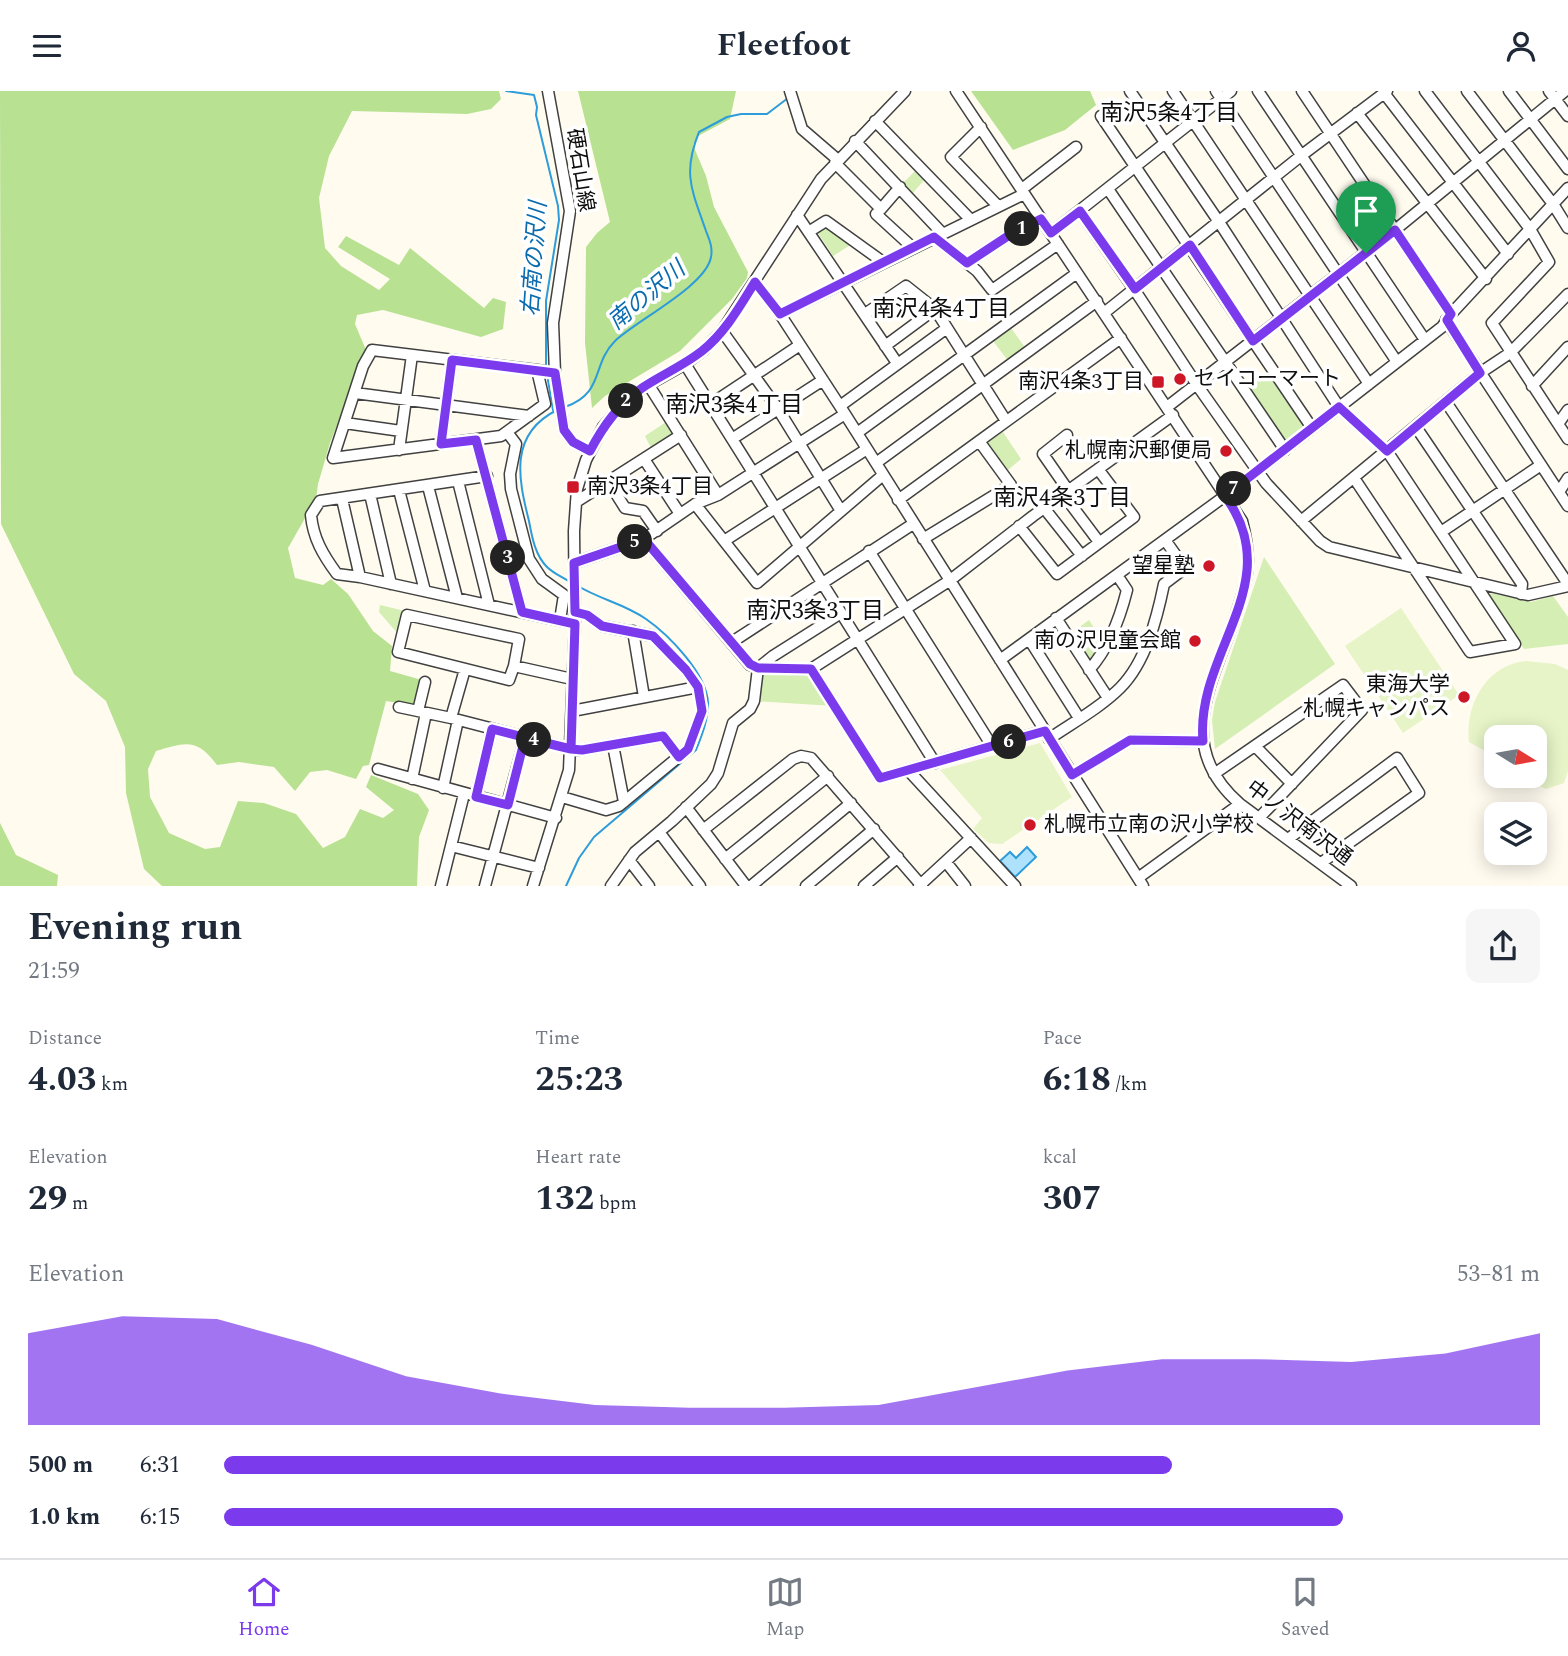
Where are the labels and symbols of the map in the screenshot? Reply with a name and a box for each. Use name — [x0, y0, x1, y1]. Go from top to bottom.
district label: 南沢5条4丁目 — [1100, 96, 1238, 131]
street label: 硬石山線 — [558, 126, 602, 214]
pin — [1336, 181, 1396, 253]
water label: 右南の沢川 — [514, 197, 557, 318]
pin: 1 — [1004, 211, 1040, 247]
water label: 南の沢川 — [601, 251, 696, 339]
district label: 南沢4条4丁目 — [872, 292, 1010, 327]
place label: セイコーマート — [1194, 363, 1341, 395]
place label: 南沢4条3丁目 — [1018, 366, 1144, 398]
marker: セイコーマート — [1172, 371, 1188, 387]
marker: 南沢4条3丁目 — [1150, 374, 1166, 390]
pin: 2 — [608, 383, 644, 419]
district label: 南沢3条4丁目 — [665, 388, 803, 423]
place label: 札幌南沢郵便局 — [1065, 435, 1212, 467]
marker: 札幌南沢郵便局 — [1218, 443, 1234, 459]
place label: 南沢3条4丁目 — [587, 471, 713, 503]
pin: 7 — [1216, 471, 1252, 507]
marker: 南沢3条4丁目 — [565, 479, 581, 495]
district label: 南沢4条3丁目 — [993, 481, 1131, 516]
pin: 5 — [618, 525, 652, 559]
pin: 3 — [490, 540, 526, 575]
place label: 望星塾 — [1132, 550, 1195, 582]
marker: 望星塾 — [1201, 558, 1217, 574]
district label: 南沢3条3丁目 — [746, 594, 884, 629]
place label: 南の沢児童会館 — [1034, 625, 1181, 657]
marker: 南の沢児童会館 — [1187, 633, 1203, 649]
place label: 東海大学 札幌キャンパス — [1303, 669, 1450, 725]
marker: 東海大学 札幌キャンパス — [1456, 689, 1472, 705]
pin: 4 — [516, 723, 552, 757]
pin: 6 — [992, 725, 1026, 759]
north arrow — [1484, 725, 1547, 787]
street label: 中ノ沢南沢通 — [1239, 772, 1359, 874]
place label: 札幌市立南の沢小学校 — [1044, 809, 1254, 841]
marker: 札幌市立南の沢小学校 — [1022, 817, 1038, 833]

